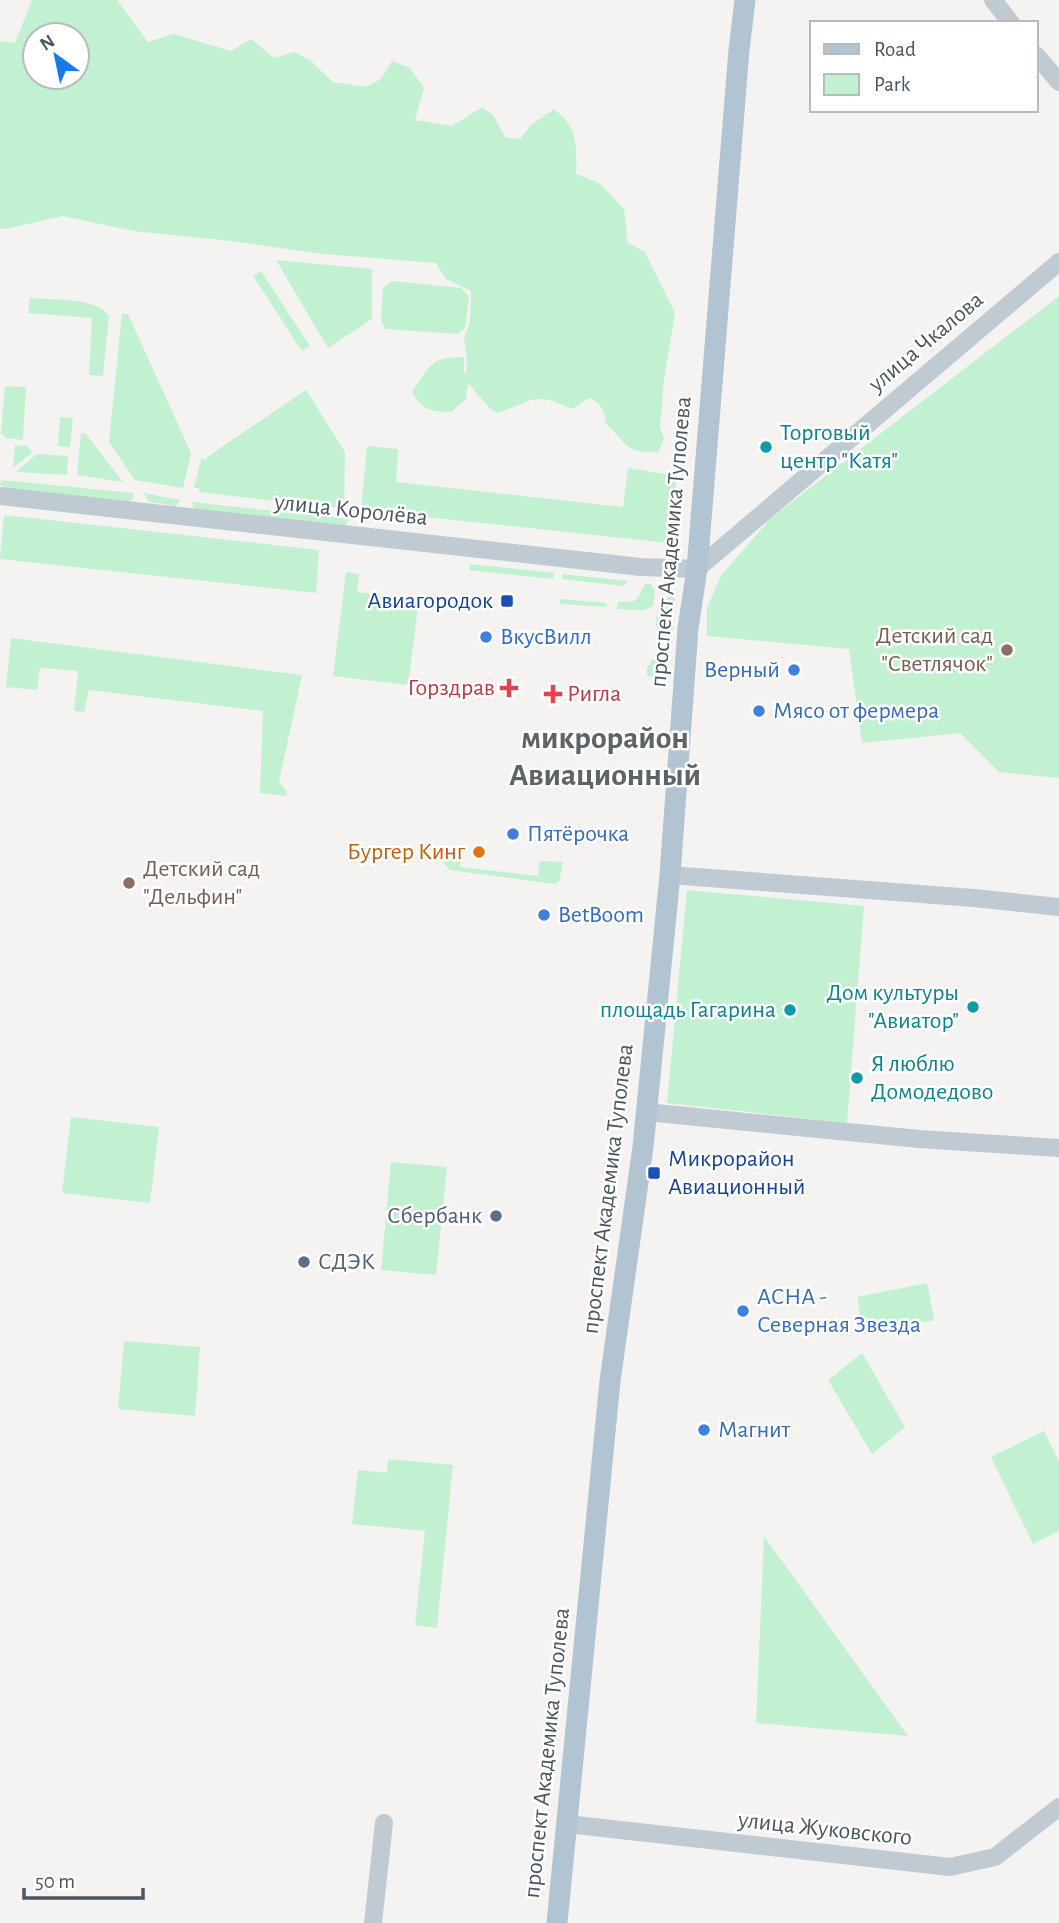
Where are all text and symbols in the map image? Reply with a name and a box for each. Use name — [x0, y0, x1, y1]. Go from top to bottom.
north arrow — [21, 21, 91, 91]
legend — [810, 21, 1038, 112]
text: N — [37, 31, 58, 55]
text: Road — [874, 39, 916, 60]
text: Park — [874, 74, 911, 95]
street label: улица Чкалова — [863, 287, 988, 397]
street label: проспект Академика Туполева — [646, 395, 696, 689]
place label: Торговый центр "Катя" — [780, 421, 898, 473]
marker: Торговый центр "Катя" — [758, 439, 774, 455]
street label: улица Королёва — [272, 490, 429, 530]
place label: Авиагородок — [367, 589, 493, 613]
marker: Авиагородок — [499, 593, 515, 609]
place label: Детский сад "Светлячок" — [876, 624, 993, 676]
place label: ВкусВилл — [500, 625, 592, 649]
marker: ВкусВилл — [478, 629, 494, 645]
marker: Детский сад "Светлячок" — [999, 642, 1015, 658]
place label: Верный — [704, 658, 780, 682]
marker: Верный — [786, 662, 802, 678]
place label: Горздрав — [407, 676, 495, 700]
marker: Горздрав — [501, 680, 517, 696]
place label: Ригла — [567, 682, 621, 706]
marker: Ригла — [545, 686, 561, 702]
place label: Мясо от фермера — [773, 699, 939, 723]
marker: Мясо от фермера — [751, 703, 767, 719]
district label: микрорайон Авиационный — [509, 722, 701, 791]
place label: Пятёрочка — [527, 822, 629, 846]
marker: Пятёрочка — [505, 826, 521, 842]
place label: Бургер Кинг — [347, 840, 466, 864]
marker: Бургер Кинг — [471, 844, 487, 860]
place label: Детский сад "Дельфин" — [143, 857, 260, 909]
marker: Детский сад "Дельфин" — [121, 875, 137, 891]
place label: BetBoom — [558, 903, 644, 927]
marker: BetBoom — [536, 907, 552, 923]
place label: Дом культуры "Авиатор" — [827, 981, 959, 1033]
place label: площадь Гагарина — [600, 998, 776, 1022]
marker: Дом культуры "Авиатор" — [965, 999, 981, 1015]
marker: площадь Гагарина — [782, 1002, 798, 1018]
street label: проспект Академика Туполева — [578, 1043, 638, 1335]
place label: Я люблю Домодедово — [871, 1052, 993, 1104]
marker: Я люблю Домодедово — [849, 1070, 865, 1086]
place label: Микрорайон Авиационный — [668, 1147, 806, 1199]
marker: Микрорайон Авиационный — [646, 1165, 662, 1181]
place label: Сбербанк — [387, 1204, 482, 1228]
marker: Сбербанк — [488, 1208, 504, 1224]
place label: СДЭК — [318, 1250, 375, 1274]
marker: СДЭК — [296, 1254, 312, 1270]
place label: АСНА - Северная Звезда — [757, 1285, 921, 1337]
marker: АСНА - Северная Звезда — [735, 1303, 751, 1319]
place label: Магнит — [718, 1418, 790, 1442]
marker: Магнит — [696, 1422, 712, 1438]
street label: проспект Академика Туполева — [520, 1606, 574, 1900]
street label: улица Жуковского — [736, 1808, 913, 1850]
scale bar — [24, 1856, 144, 1900]
text: 50 m — [35, 1871, 75, 1892]

